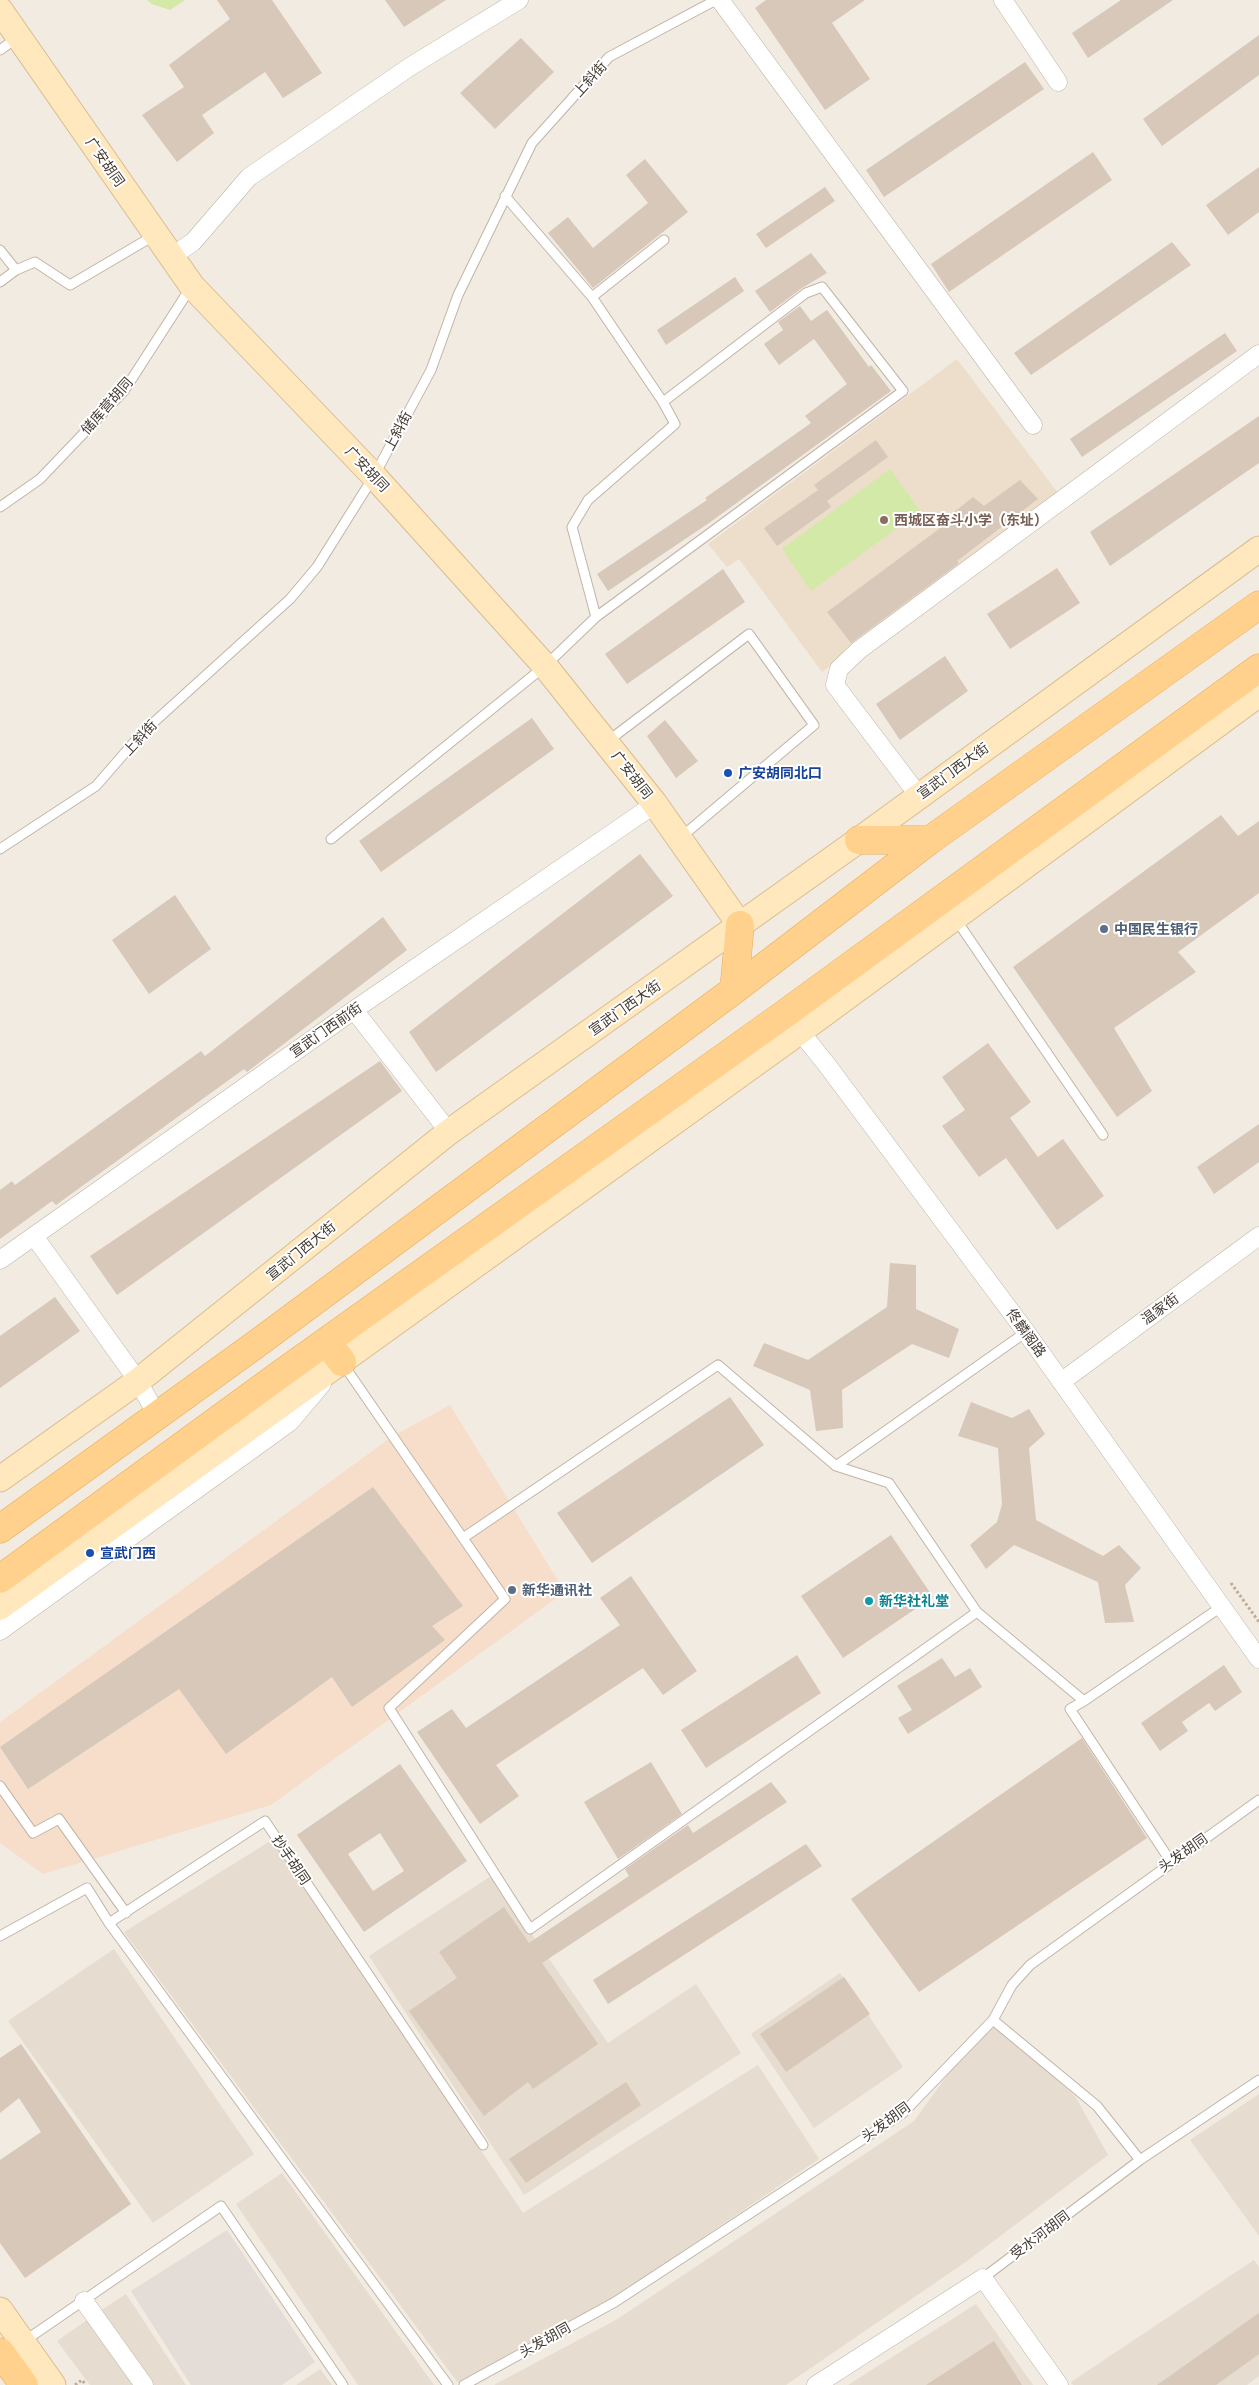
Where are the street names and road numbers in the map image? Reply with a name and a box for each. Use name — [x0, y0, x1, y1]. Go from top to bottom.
street label: 上斜街 — [570, 58, 610, 100]
street label: 广安胡同 — [82, 134, 128, 190]
street label: 储库营胡同 — [78, 374, 136, 438]
street label: 上斜街 — [381, 409, 415, 453]
street label: 广安胡同 — [342, 443, 392, 495]
street label: 上斜街 — [120, 717, 160, 759]
street label: 宣武门西大街 — [914, 740, 992, 802]
street label: 广安胡同 — [608, 748, 656, 802]
street label: 宣武门西大街 — [586, 977, 664, 1039]
street label: 宣武门西前街 — [287, 999, 365, 1061]
street label: 宣武门西大街 — [263, 1218, 339, 1284]
street label: 温家街 — [1138, 1290, 1182, 1328]
street label: 佟麟阁路 — [1003, 1305, 1049, 1361]
street label: 头发胡同 — [1155, 1830, 1211, 1876]
street label: 抄手胡同 — [268, 1832, 314, 1888]
street label: 头发胡同 — [858, 2099, 914, 2145]
street label: 受水河胡同 — [1007, 2207, 1073, 2263]
street label: 头发胡同 — [516, 2319, 574, 2361]

